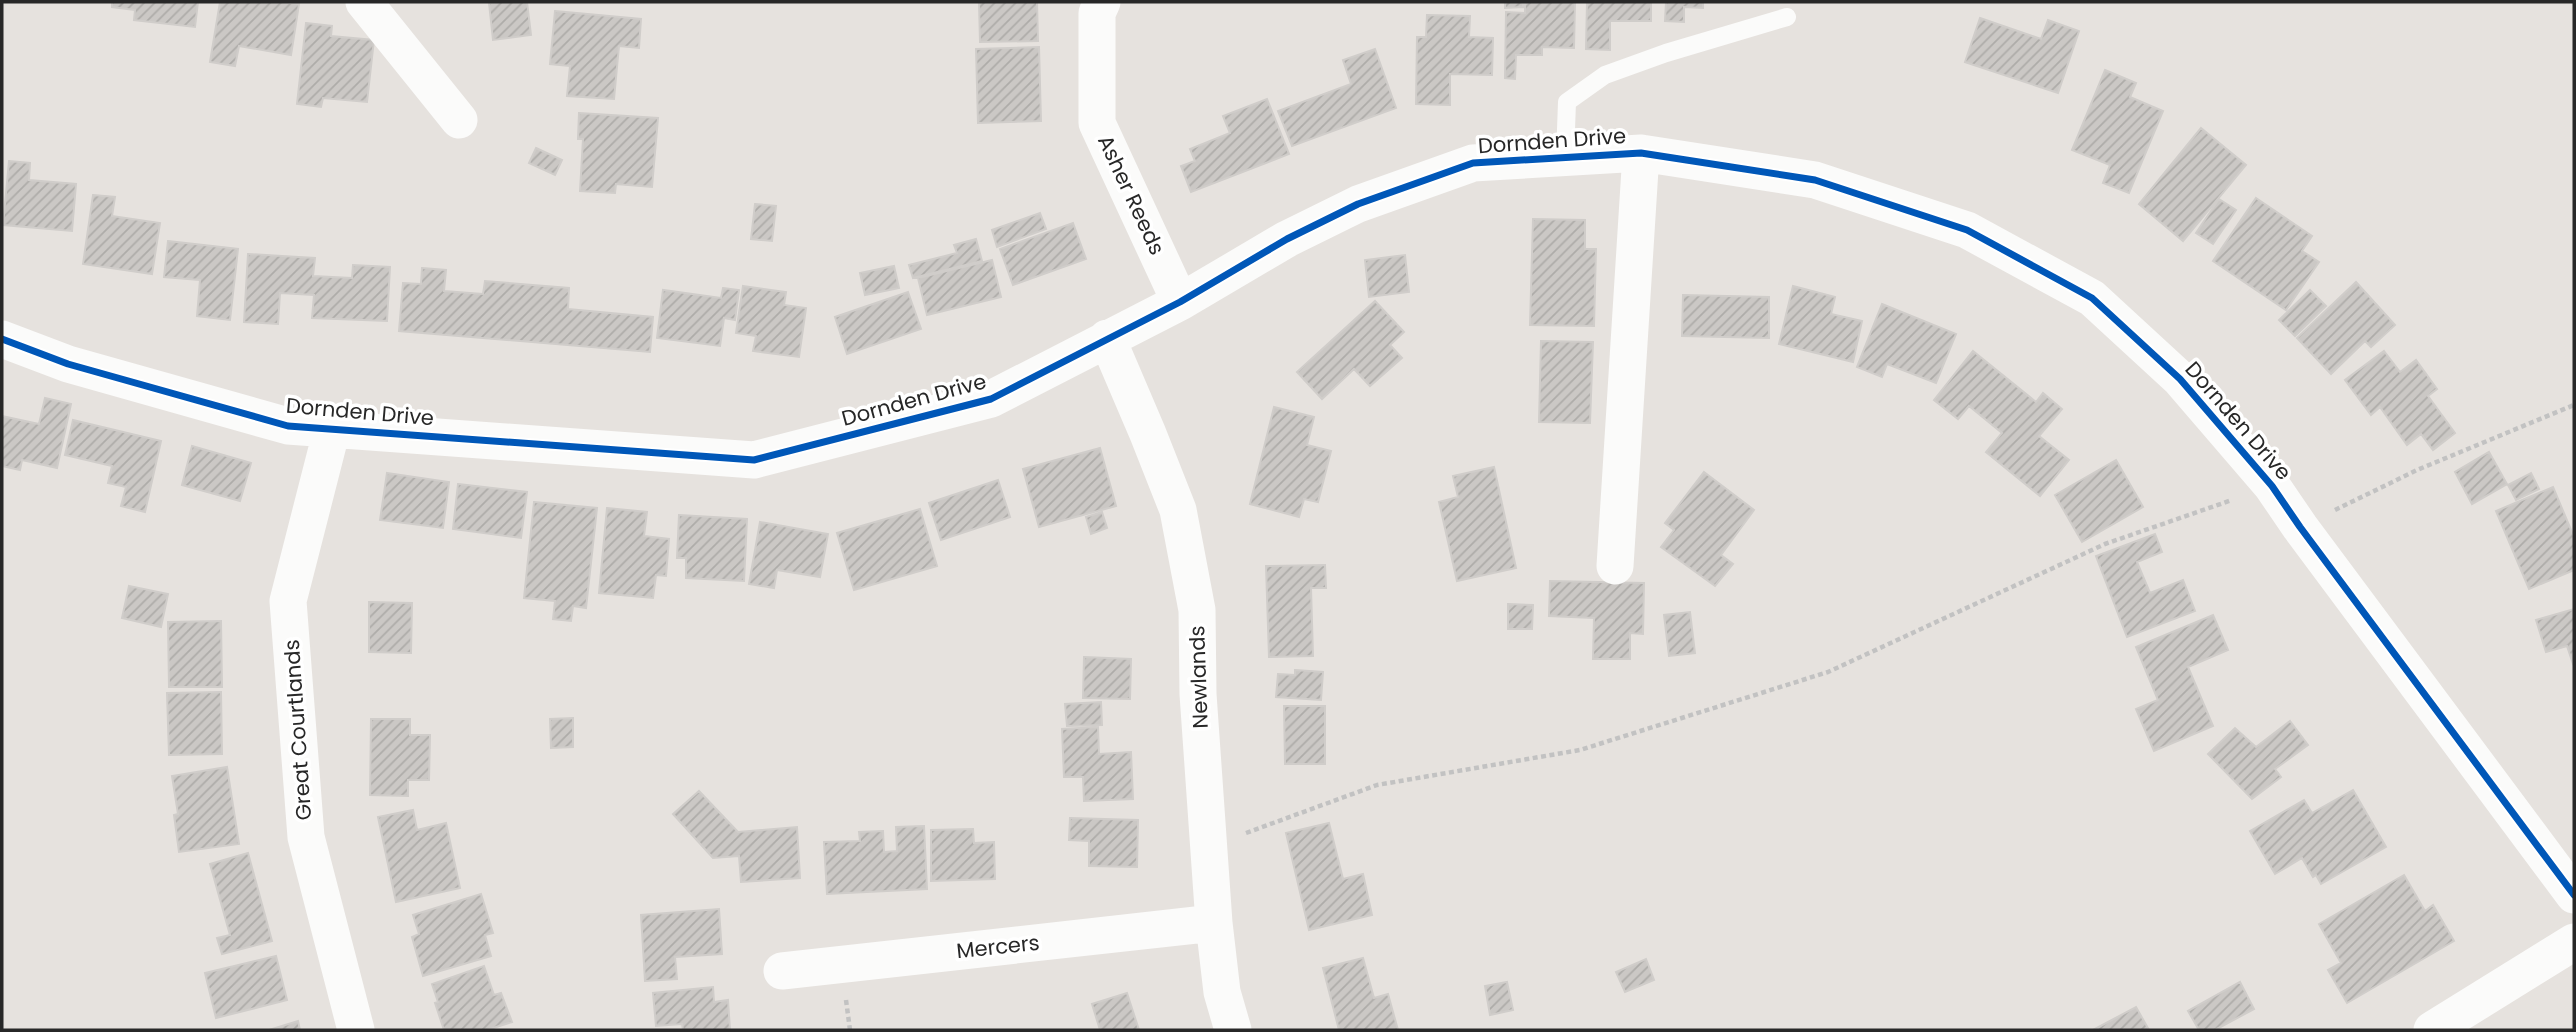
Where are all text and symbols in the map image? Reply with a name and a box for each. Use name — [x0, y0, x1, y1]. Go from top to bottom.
street label: Dornden Drive — [1477, 121, 1627, 160]
street label: Asher Reeds — [1091, 130, 1172, 259]
street label: Dornden Drive — [2179, 355, 2298, 486]
street label: Dornden Drive — [838, 366, 989, 433]
street label: Dornden Drive — [285, 391, 435, 432]
street label: Newlands — [1182, 625, 1215, 729]
street label: Great Courtlands — [277, 639, 318, 821]
street label: Mercers — [955, 928, 1041, 965]

